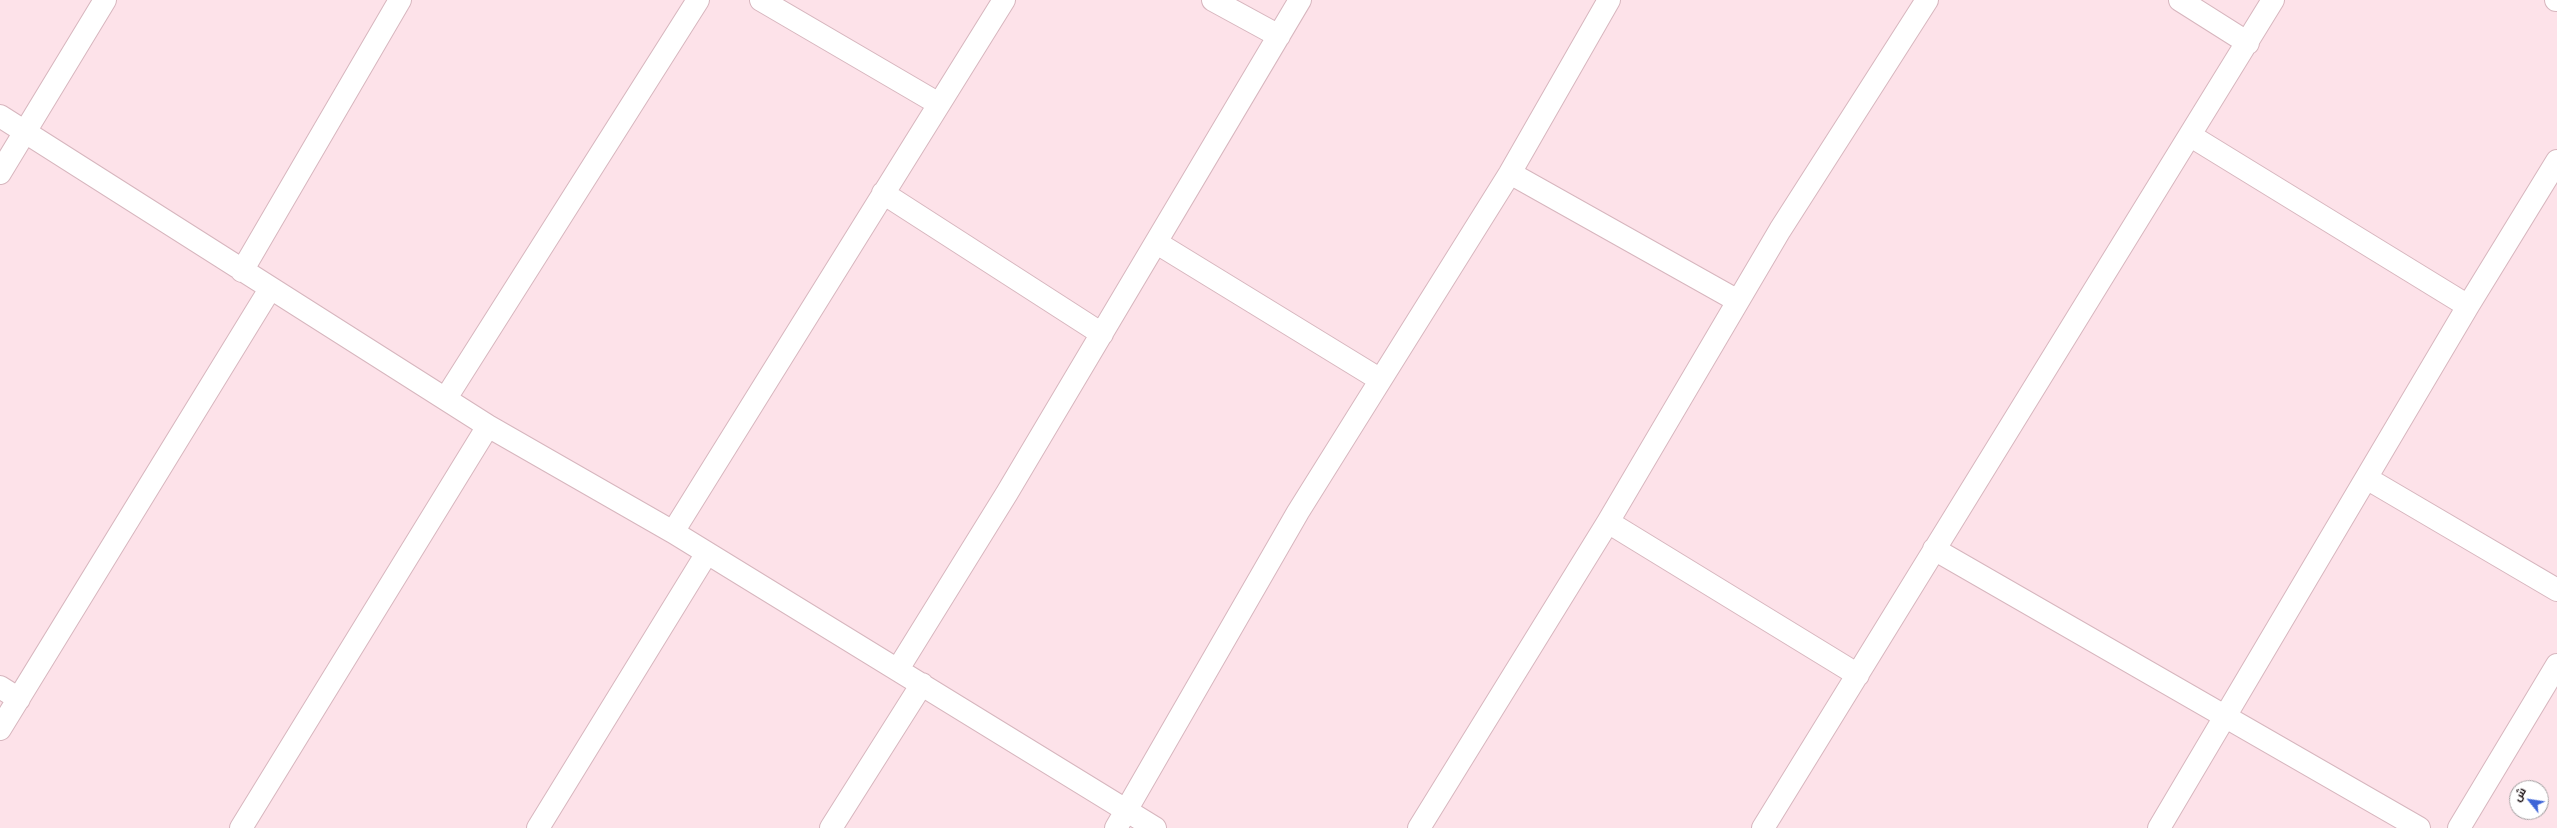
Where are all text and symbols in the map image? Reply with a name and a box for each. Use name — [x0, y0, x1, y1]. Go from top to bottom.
north arrow — [2509, 780, 2549, 820]
text: ش — [2510, 785, 2529, 804]

